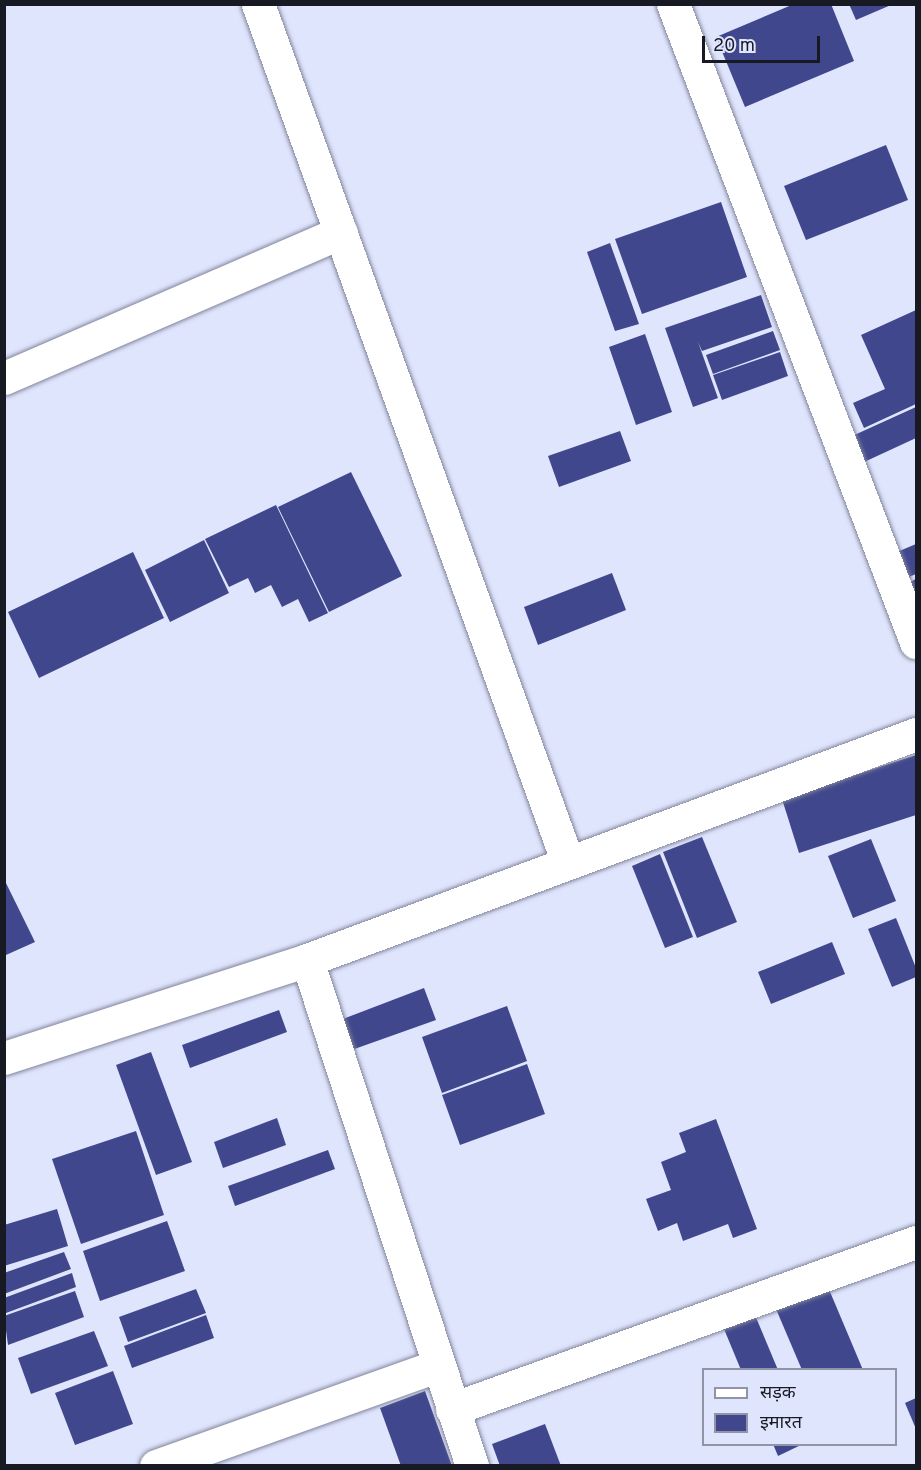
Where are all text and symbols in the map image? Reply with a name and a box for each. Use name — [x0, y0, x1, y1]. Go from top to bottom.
scale bar — [705, 24, 824, 62]
text: 20 m — [713, 35, 755, 58]
legend — [702, 1368, 897, 1446]
text: सड़क — [760, 1382, 796, 1405]
text: इमारत — [760, 1412, 802, 1435]

